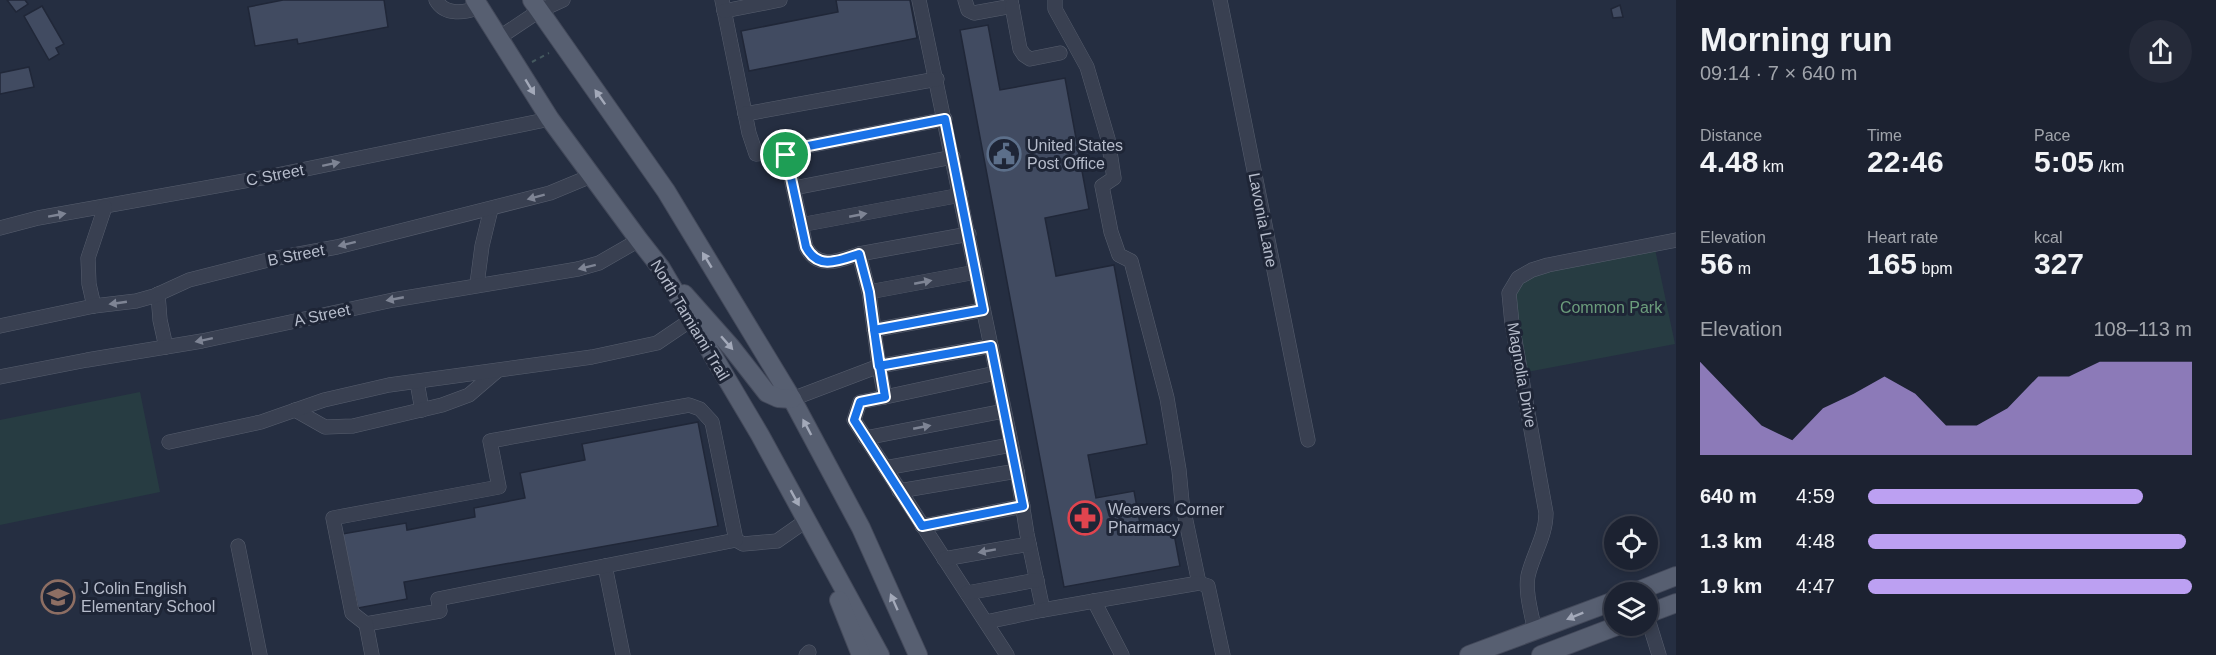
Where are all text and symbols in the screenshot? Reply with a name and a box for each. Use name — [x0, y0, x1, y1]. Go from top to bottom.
button: share — [2129, 20, 2192, 83]
text: Morning run — [1700, 21, 1892, 58]
text: 09:14 · 7 × 640 m — [1700, 62, 1857, 84]
one-way arrow — [525, 79, 536, 95]
one-way arrow — [594, 90, 606, 106]
text: Distance — [1700, 127, 1762, 144]
text: Time — [1867, 127, 1902, 144]
text: Pace — [2034, 127, 2070, 144]
pin — [760, 129, 811, 180]
public building icon: United States Post Office — [986, 136, 1022, 172]
place label: United States Post Office — [1027, 137, 1123, 172]
icon: arrive — [769, 138, 802, 171]
text: 4.48 — [1700, 145, 1758, 178]
text: 22:46 — [1867, 145, 1944, 178]
text: 5:05 — [2034, 145, 2094, 178]
text: km — [1758, 158, 1784, 175]
text: /km — [2094, 158, 2124, 175]
one-way arrow — [322, 159, 341, 168]
street label: C Street — [245, 161, 306, 189]
street label: Lavonia Lane — [1245, 171, 1281, 269]
one-way arrow — [527, 193, 545, 202]
one-way arrow — [48, 210, 67, 219]
one-way arrow — [848, 210, 867, 219]
text: Elevation — [1700, 229, 1766, 246]
text: Heart rate — [1867, 229, 1938, 246]
text: kcal — [2034, 229, 2062, 246]
one-way arrow — [338, 240, 356, 250]
street label: B Street — [266, 241, 327, 269]
text: 56 — [1700, 247, 1733, 280]
text: 165 — [1867, 247, 1917, 280]
text: 327 — [2034, 247, 2084, 280]
one-way arrow — [702, 252, 713, 268]
street label: North Tamiami Trail — [647, 257, 733, 383]
text: m — [1733, 260, 1751, 277]
text: bpm — [1917, 260, 1953, 277]
one-way arrow — [577, 262, 596, 272]
one-way arrow — [913, 278, 932, 287]
one-way arrow — [385, 295, 404, 304]
one-way arrow — [109, 299, 128, 308]
park label: Common Park — [1560, 299, 1663, 316]
street label: A Street — [292, 301, 352, 329]
text: Elevation — [1700, 318, 1782, 340]
text: 108–113 m — [2093, 318, 2192, 340]
street label: Magnolia Drive — [1504, 321, 1540, 429]
one-way arrow — [721, 335, 734, 351]
one-way arrow — [195, 336, 213, 346]
one-way arrow — [802, 419, 812, 436]
one-way arrow — [913, 422, 932, 431]
text: 640 m — [1700, 485, 1757, 507]
text: 4:59 — [1796, 485, 1835, 507]
one-way arrow — [790, 490, 800, 507]
pharmacy icon: Weavers Corner Pharmacy — [1067, 500, 1103, 536]
place label: Weavers Corner Pharmacy — [1108, 501, 1225, 536]
map controls — [1604, 516, 1658, 636]
button: locate — [1604, 516, 1658, 570]
text: 1.3 km — [1700, 530, 1762, 552]
text: 4:48 — [1796, 530, 1835, 552]
one-way arrow — [977, 547, 996, 556]
text: 1.9 km — [1700, 575, 1762, 597]
text: 4:47 — [1796, 575, 1835, 597]
school or university icon: J Colin English Elementary School — [40, 579, 76, 615]
place label: J Colin English Elementary School — [81, 580, 215, 615]
button: layers — [1604, 582, 1658, 636]
one-way arrow — [889, 592, 899, 610]
one-way arrow — [1565, 612, 1583, 622]

